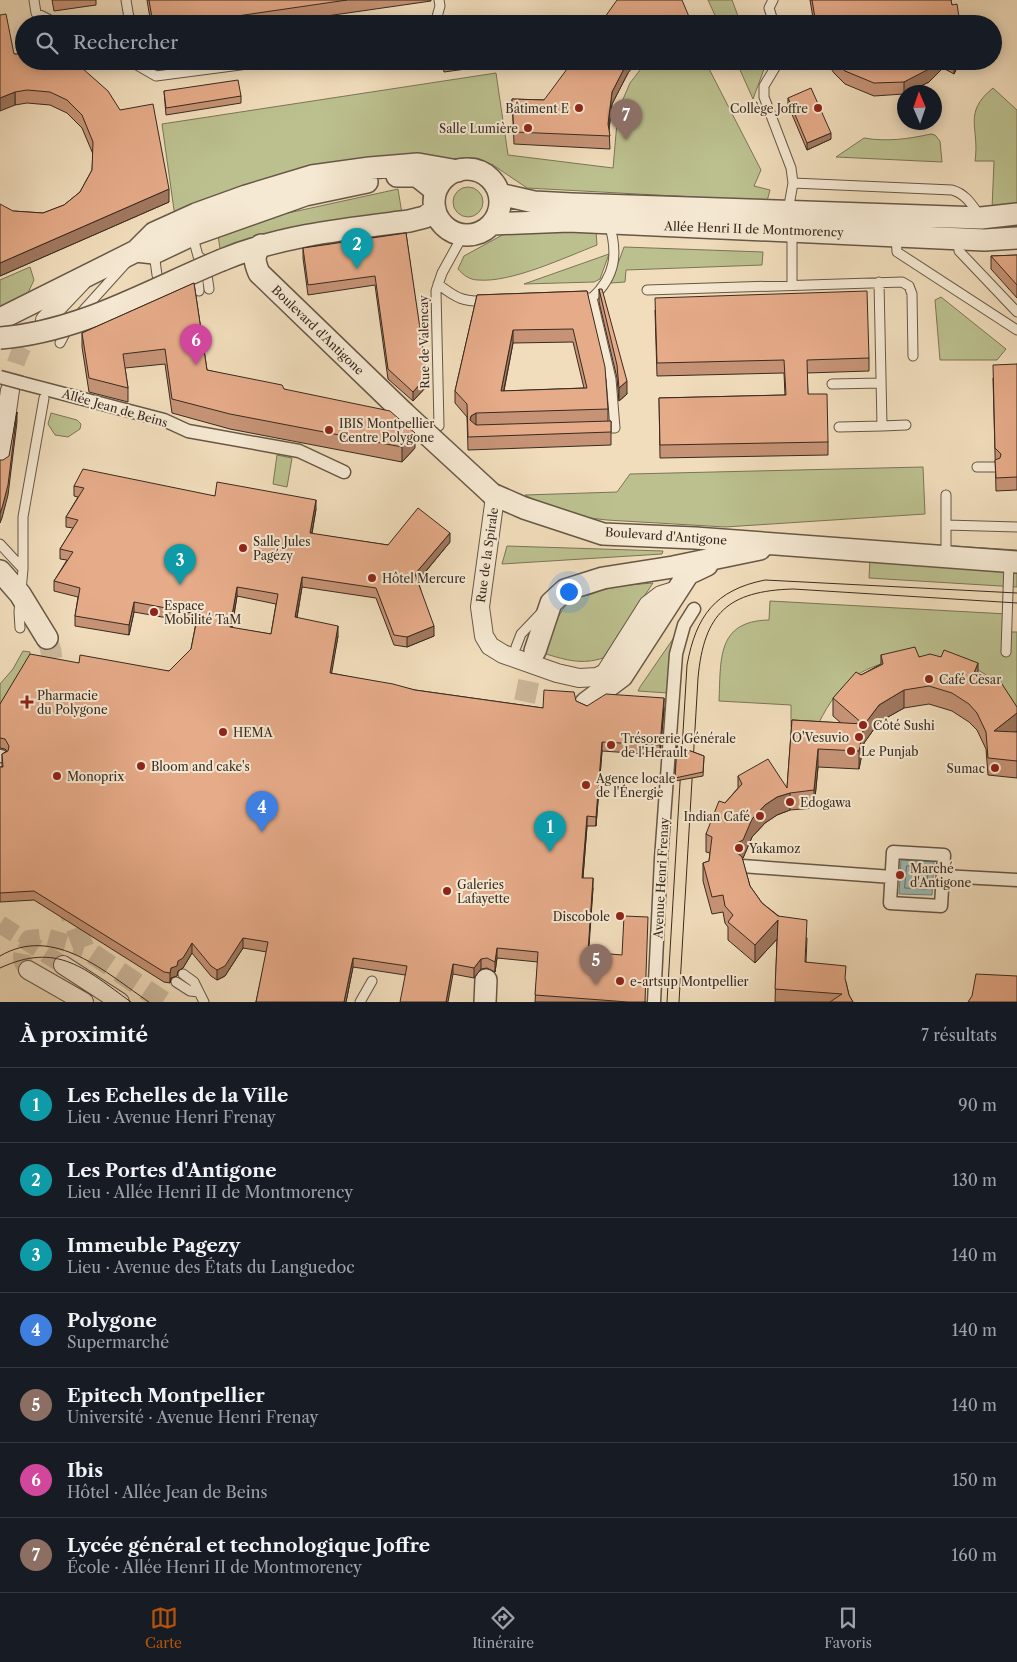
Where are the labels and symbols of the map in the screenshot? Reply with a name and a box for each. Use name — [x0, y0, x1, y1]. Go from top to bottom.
north arrow — [897, 85, 942, 130]
pin: 7 — [610, 99, 642, 140]
place label: Bâtiment E — [505, 101, 569, 116]
place label: Collège Joffre — [730, 101, 808, 116]
marker: Bâtiment E — [573, 102, 585, 114]
marker: Collège Joffre — [812, 102, 824, 114]
place label: Salle Lumière — [439, 121, 518, 136]
marker: Salle Lumière — [522, 122, 534, 134]
street label: Allée Henri II de Montmorency — [663, 218, 844, 240]
pin: 2 — [341, 228, 373, 269]
street label: Boulevard d'Antigone — [269, 282, 367, 378]
street label: Rue de Valencay — [416, 295, 432, 389]
pin: 6 — [180, 324, 212, 365]
street label: Allée Jean de Beins — [59, 385, 170, 430]
place label: IBIS Montpellier Centre Polygone — [339, 416, 435, 445]
marker: IBIS Montpellier Centre Polygone — [323, 424, 335, 436]
street label: Rue de la Spirale — [473, 506, 501, 604]
street label: Boulevard d'Antigone — [604, 524, 728, 548]
place label: Salle Jules Pagézy — [253, 534, 311, 563]
marker: Salle Jules Pagézy — [237, 542, 249, 554]
pin: 3 — [164, 544, 196, 585]
place label: Hôtel Mercure — [382, 571, 466, 586]
marker: Hôtel Mercure — [366, 572, 378, 584]
your location — [556, 579, 582, 605]
place label: Espace Mobilité TaM — [164, 598, 241, 627]
marker: Espace Mobilité TaM — [148, 606, 160, 618]
place label: Café Cesar — [939, 672, 1001, 687]
marker: Café Cesar — [923, 673, 935, 685]
place label: Pharmacie du Polygone — [37, 688, 108, 717]
marker: Pharmacie du Polygone — [21, 696, 33, 708]
place label: Côté Sushi — [873, 718, 935, 733]
marker: Côté Sushi — [857, 719, 869, 731]
place label: HEMA — [233, 725, 274, 740]
marker: HEMA — [217, 726, 229, 738]
place label: O'Vesuvio — [792, 730, 849, 745]
place label: Trésorerie Générale de l'Herault — [621, 731, 736, 760]
marker: O'Vesuvio — [853, 731, 865, 743]
marker: Trésorerie Générale de l'Herault — [605, 739, 617, 751]
place label: Le Punjab — [861, 744, 919, 759]
marker: Le Punjab — [845, 745, 857, 757]
place label: Bloom and cake's — [151, 759, 250, 774]
marker: Bloom and cake's — [135, 760, 147, 772]
place label: Sumac — [947, 761, 985, 776]
marker: Sumac — [989, 762, 1001, 774]
place label: Monoprix — [67, 769, 124, 784]
marker: Monoprix — [51, 770, 63, 782]
place label: Agence locale de l'Énergie — [595, 771, 676, 800]
marker: Agence locale de l'Énergie — [580, 779, 592, 791]
pin: 4 — [246, 791, 278, 832]
place label: Edogawa — [800, 795, 852, 810]
marker: Edogawa — [784, 796, 796, 808]
place label: Indian Café — [684, 809, 750, 824]
marker: Indian Café — [754, 810, 766, 822]
pin: 1 — [534, 811, 566, 852]
street label: Avenue Henri Frenay — [650, 817, 672, 940]
place label: Yakamoz — [748, 841, 800, 856]
marker: Yakamoz — [733, 842, 745, 854]
place label: Marché d'Antigone — [910, 861, 972, 890]
marker: Marché d'Antigone — [894, 869, 906, 881]
place label: Galeries Lafayette — [457, 877, 510, 906]
marker: Galeries Lafayette — [441, 885, 453, 897]
place label: Discobole — [553, 909, 610, 924]
marker: Discobole — [614, 910, 626, 922]
pin: 5 — [580, 944, 612, 985]
place label: e-artsup Montpellier — [630, 974, 749, 989]
marker: e-artsup Montpellier — [614, 975, 626, 987]

